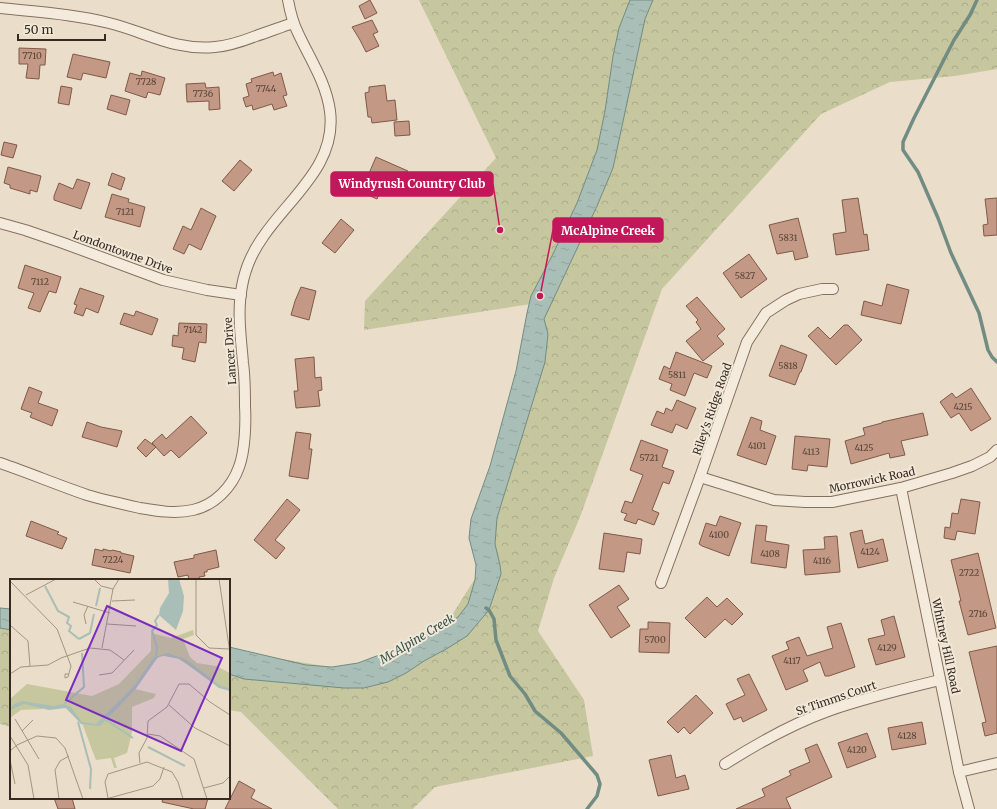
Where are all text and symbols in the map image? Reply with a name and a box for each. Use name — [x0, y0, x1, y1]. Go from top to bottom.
scale bar — [18, 16, 105, 42]
text: 50 m — [24, 22, 53, 37]
house number: 7710 — [22, 50, 42, 61]
house number: 7728 — [136, 76, 156, 87]
house number: 7744 — [256, 83, 277, 94]
house number: 7736 — [193, 88, 214, 99]
callout: Windyrush Country Club — [331, 172, 493, 196]
text: Windyrush Country Club — [338, 176, 485, 191]
house number: 7121 — [116, 206, 134, 217]
callout: McAlpine Creek — [553, 218, 663, 242]
text: McAlpine Creek — [561, 223, 655, 238]
street label: Londontowne Drive — [71, 227, 175, 277]
house number: 5831 — [779, 232, 797, 243]
house number: 5827 — [735, 270, 755, 281]
house number: 7112 — [31, 276, 49, 287]
street label: Lancer Drive — [221, 317, 239, 385]
house number: 7142 — [184, 324, 202, 335]
house number: 5818 — [778, 360, 798, 371]
street label: Riley's Ridge Road — [690, 361, 735, 457]
house number: 5811 — [668, 369, 686, 380]
house number: 4215 — [953, 401, 973, 412]
house number: 4101 — [748, 440, 766, 451]
house number: 4125 — [854, 442, 874, 453]
house number: 4113 — [802, 446, 820, 457]
house number: 5721 — [640, 452, 658, 463]
street label: Morrowick Road — [828, 464, 917, 496]
house number: 4100 — [709, 529, 729, 540]
house number: 4124 — [860, 546, 880, 557]
house number: 4108 — [760, 548, 780, 559]
house number: 7224 — [103, 554, 124, 565]
house number: 4116 — [813, 555, 831, 566]
house number: 2722 — [959, 567, 979, 578]
inset map — [10, 579, 230, 799]
street label: Whitney Hill Road — [929, 596, 963, 695]
house number: 2716 — [968, 608, 988, 619]
water label: McAlpine Creek — [376, 610, 457, 667]
house number: 5700 — [644, 634, 666, 645]
house number: 4129 — [877, 642, 897, 653]
house number: 4117 — [783, 655, 801, 666]
street label: St Timms Court — [794, 677, 879, 718]
house number: 4128 — [897, 730, 917, 741]
house number: 4120 — [847, 744, 867, 755]

